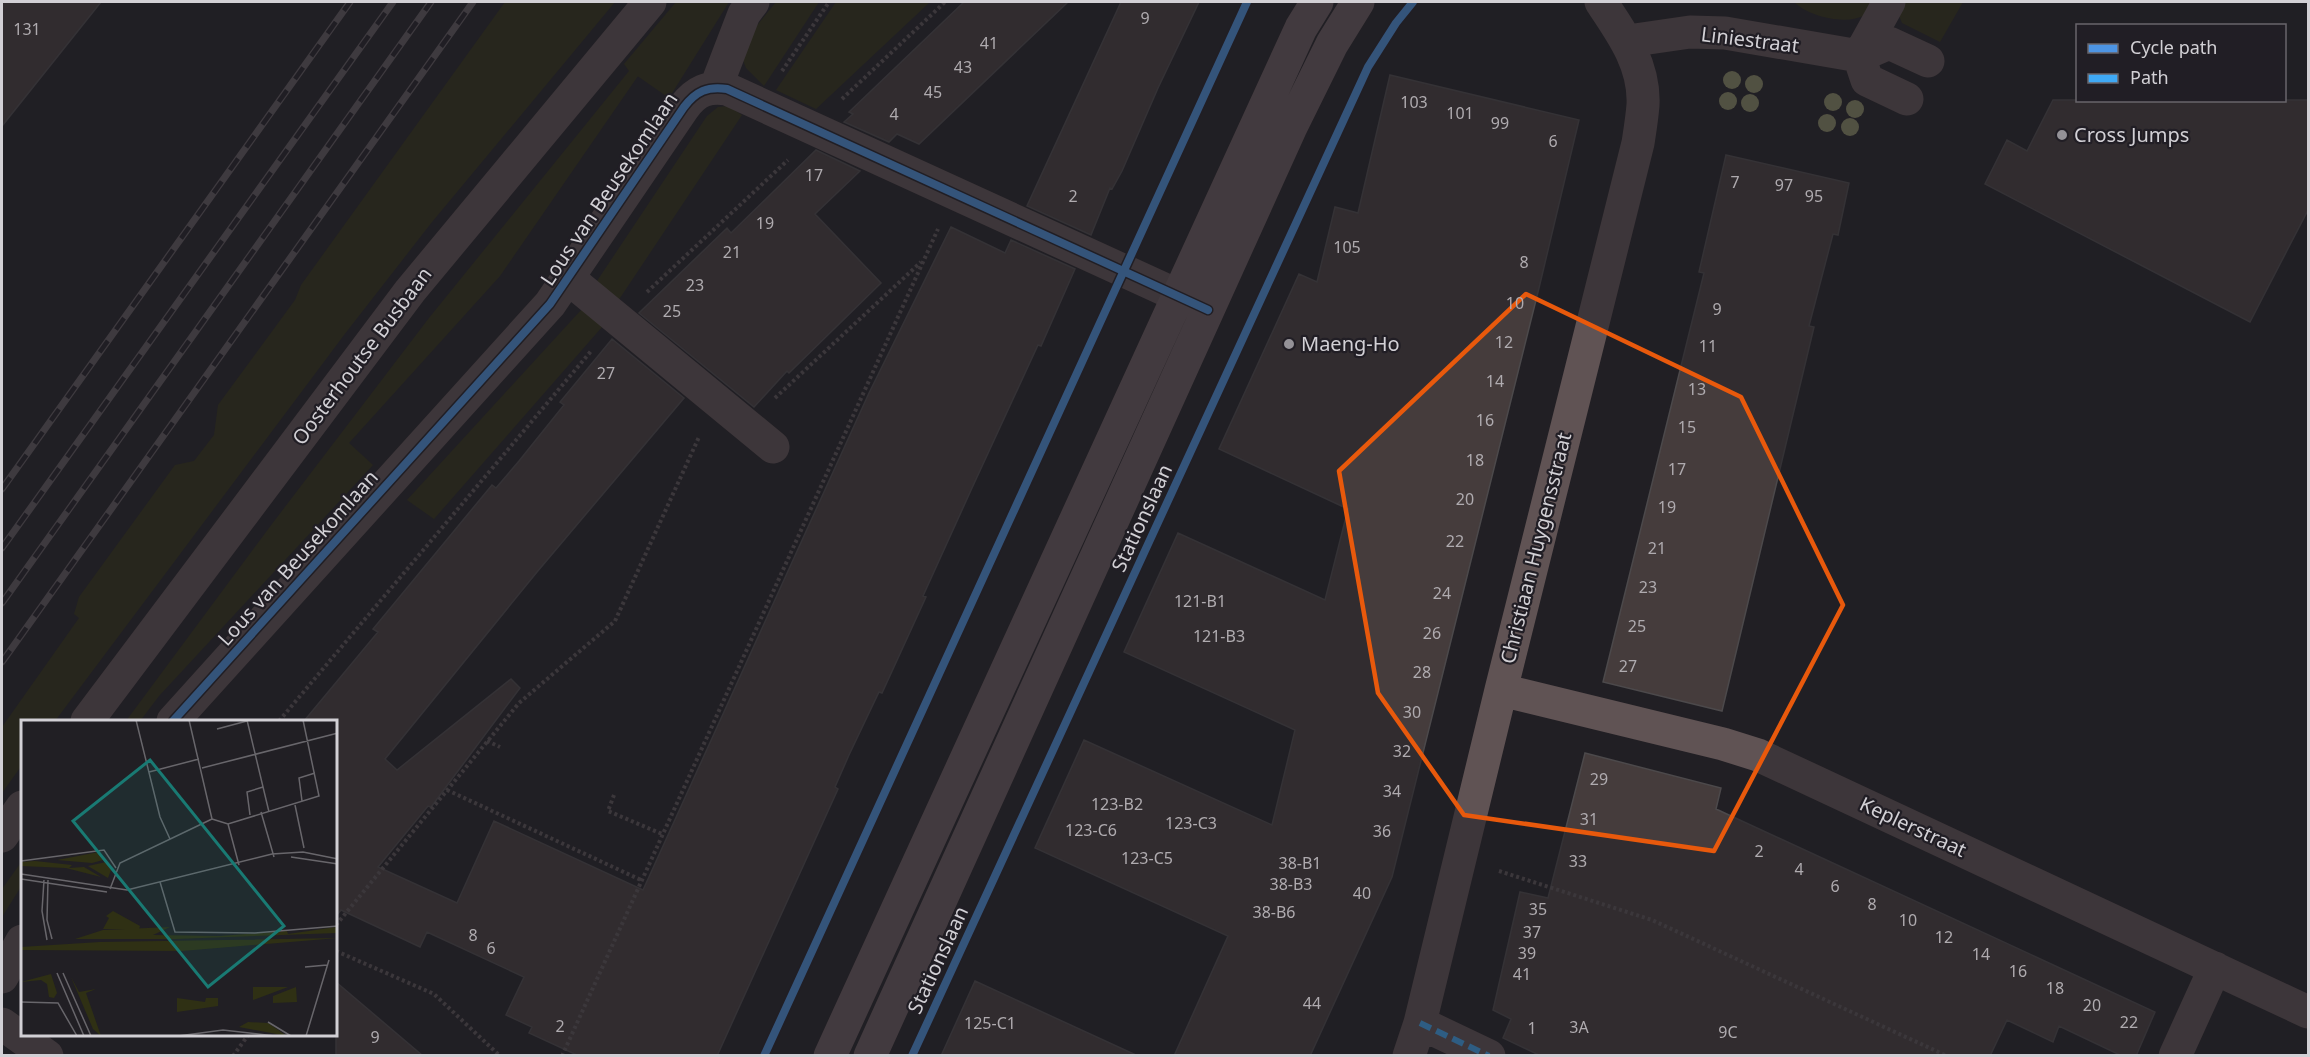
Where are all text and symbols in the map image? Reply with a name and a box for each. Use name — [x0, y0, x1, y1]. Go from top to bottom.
house number: 9 — [1140, 7, 1150, 29]
house number: 131 — [13, 18, 41, 40]
street label: Liniestraat — [1699, 20, 1801, 59]
legend — [2076, 24, 2286, 102]
house number: 41 — [980, 32, 998, 54]
text: Cycle path — [2130, 35, 2217, 59]
house number: 43 — [954, 56, 972, 78]
text: Path — [2130, 65, 2169, 89]
house number: 45 — [924, 81, 942, 103]
street label: Lous van Beusekomlaan — [534, 87, 683, 291]
house number: 103 — [1400, 91, 1428, 113]
house number: 101 — [1446, 102, 1474, 124]
house number: 4 — [889, 103, 899, 125]
house number: 99 — [1491, 112, 1509, 134]
place label: Cross Jumps — [2074, 121, 2189, 148]
marker: Cross Jumps — [2055, 128, 2069, 142]
house number: 6 — [1548, 130, 1558, 152]
house number: 17 — [805, 164, 823, 186]
house number: 7 — [1730, 171, 1740, 193]
house number: 97 — [1775, 174, 1793, 196]
house number: 2 — [1068, 185, 1078, 207]
house number: 95 — [1805, 185, 1823, 207]
house number: 19 — [756, 212, 774, 234]
house number: 105 — [1333, 236, 1361, 258]
house number: 21 — [723, 241, 741, 263]
house number: 8 — [1519, 251, 1529, 273]
street label: Oosterhoutse Busbaan — [286, 261, 437, 450]
house number: 23 — [686, 274, 704, 296]
house number: 10 — [1506, 292, 1524, 314]
house number: 9 — [1712, 298, 1722, 320]
house number: 25 — [663, 300, 681, 322]
place label: Maeng-Ho — [1301, 330, 1400, 357]
house number: 12 — [1495, 331, 1513, 353]
house number: 11 — [1699, 335, 1717, 357]
marker: Maeng-Ho — [1282, 337, 1296, 351]
house number: 27 — [597, 362, 615, 384]
house number: 14 — [1486, 370, 1504, 392]
house number: 13 — [1688, 378, 1706, 400]
house number: 16 — [1476, 409, 1494, 431]
house number: 15 — [1678, 416, 1696, 438]
street label: Christiaan Huygensstraat — [1494, 429, 1577, 666]
house number: 18 — [1466, 449, 1484, 471]
house number: 17 — [1668, 458, 1686, 480]
street label: Stationslaan — [1105, 460, 1178, 576]
street label: Lous van Beusekomlaan — [211, 464, 384, 651]
house number: 20 — [1456, 488, 1474, 510]
house number: 19 — [1658, 496, 1676, 518]
house number: 22 — [1446, 530, 1464, 552]
house number: 21 — [1648, 537, 1666, 559]
house number: 23 — [1639, 576, 1657, 598]
house number: 24 — [1433, 582, 1451, 604]
house number: 121-B1 — [1174, 590, 1226, 612]
house number: 25 — [1628, 615, 1646, 637]
house number: 26 — [1423, 622, 1441, 644]
house number: 121-B3 — [1193, 625, 1245, 647]
house number: 27 — [1619, 655, 1637, 677]
house number: 28 — [1413, 661, 1431, 683]
house number: 30 — [1403, 701, 1421, 723]
inset map — [21, 720, 338, 1036]
house number: 32 — [1393, 740, 1411, 762]
house number: 29 — [1590, 768, 1608, 790]
house number: 34 — [1383, 780, 1401, 802]
street label: Keplerstraat — [1855, 790, 1971, 863]
house number: 123-B2 — [1091, 793, 1143, 815]
house number: 31 — [1580, 808, 1598, 830]
house number: 123-C3 — [1165, 812, 1217, 834]
house number: 123-C6 — [1065, 819, 1117, 841]
house number: 36 — [1373, 820, 1391, 842]
house number: 2 — [1754, 840, 1764, 862]
house number: 123-C5 — [1121, 847, 1173, 869]
house number: 33 — [1569, 850, 1587, 872]
house number: 38-B1 — [1278, 852, 1322, 874]
house number: 4 — [1794, 858, 1804, 880]
house number: 38-B3 — [1269, 873, 1313, 895]
house number: 6 — [1830, 875, 1840, 897]
house number: 40 — [1353, 882, 1371, 904]
house number: 8 — [1867, 893, 1877, 915]
house number: 35 — [1529, 898, 1547, 920]
house number: 38-B6 — [1252, 901, 1296, 923]
street label: Stationslaan — [901, 902, 974, 1018]
house number: 10 — [1899, 909, 1917, 931]
house number: 37 — [1523, 921, 1541, 943]
house number: 8 — [468, 924, 478, 946]
house number: 12 — [1935, 926, 1953, 948]
house number: 6 — [486, 937, 496, 959]
house number: 39 — [1518, 942, 1536, 964]
house number: 14 — [1972, 943, 1990, 965]
house number: 16 — [2009, 960, 2027, 982]
house number: 41 — [1513, 963, 1531, 985]
house number: 18 — [2046, 977, 2064, 999]
house number: 44 — [1303, 992, 1321, 1014]
house number: 20 — [2083, 994, 2101, 1016]
house number: 22 — [2120, 1011, 2138, 1033]
house number: 125-C1 — [964, 1012, 1016, 1034]
house number: 2 — [555, 1015, 565, 1037]
house number: 3A — [1569, 1016, 1589, 1038]
house number: 1 — [1527, 1017, 1537, 1039]
house number: 9C — [1718, 1021, 1738, 1043]
house number: 9 — [370, 1026, 380, 1048]

